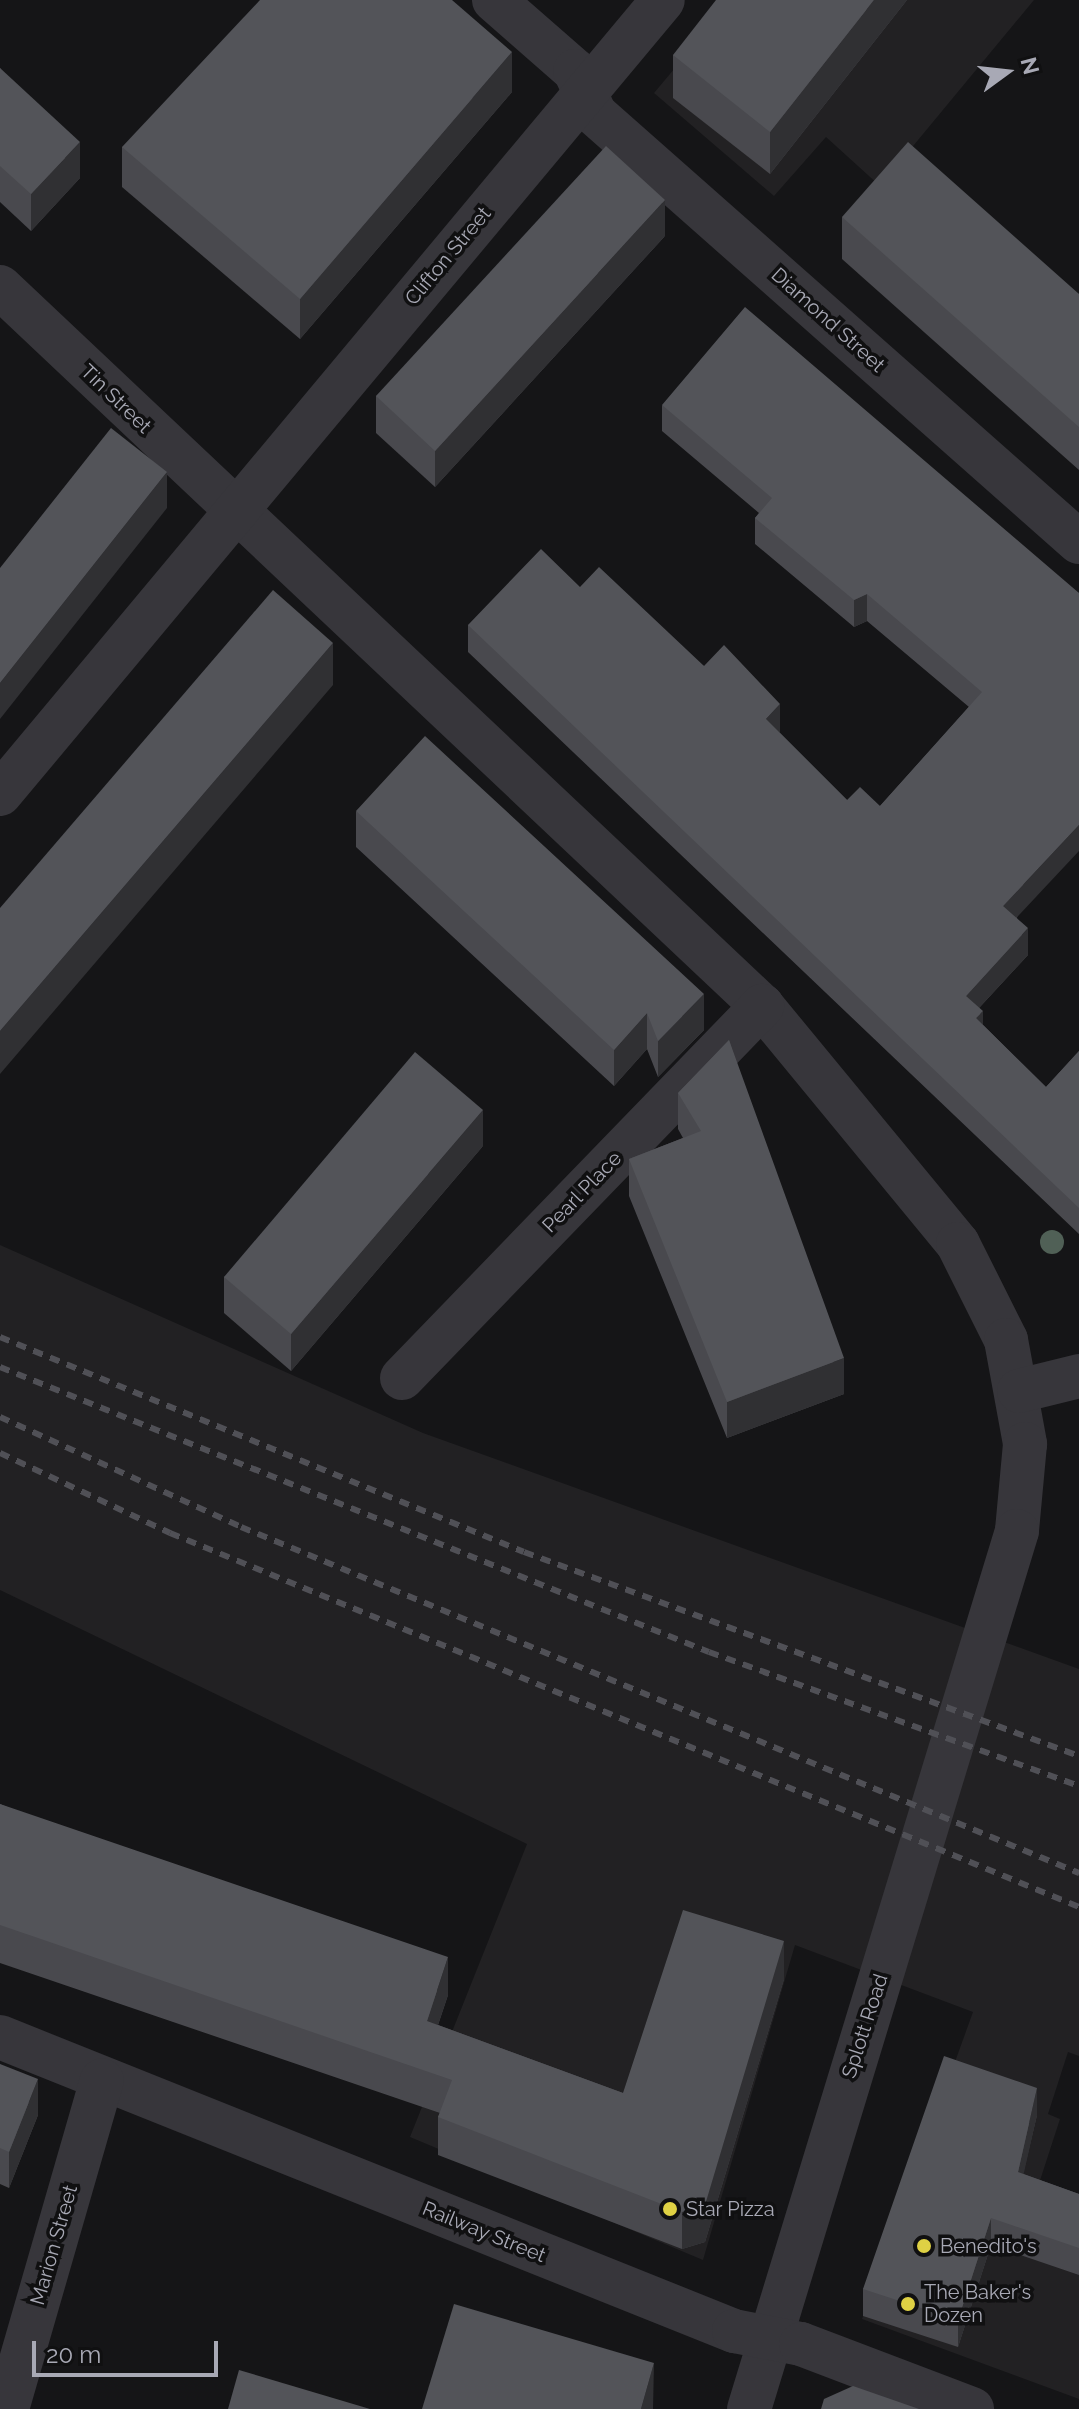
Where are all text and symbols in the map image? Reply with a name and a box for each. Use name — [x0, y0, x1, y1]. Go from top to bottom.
north arrow — [967, 32, 1047, 112]
text: N — [1015, 54, 1045, 77]
street label: Clifton Street — [400, 202, 496, 310]
street label: Diamond Street — [766, 263, 890, 377]
street label: Tin Street — [76, 360, 156, 438]
street label: Pearl Place — [537, 1146, 627, 1238]
street label: Splott Road — [837, 1971, 893, 2081]
street label: Marion Street — [25, 2182, 83, 2308]
street label: Railway Street — [419, 2196, 549, 2268]
place label: Star Pizza — [686, 2197, 775, 2221]
marker: Star Pizza — [661, 2200, 679, 2218]
place label: Benedito's — [940, 2234, 1037, 2258]
marker: Benedito's — [915, 2237, 933, 2255]
place label: The Baker's Dozen — [924, 2280, 1031, 2327]
marker: The Baker's Dozen — [899, 2295, 917, 2313]
scale bar — [36, 2325, 222, 2375]
text: 20 m — [46, 2340, 101, 2369]

